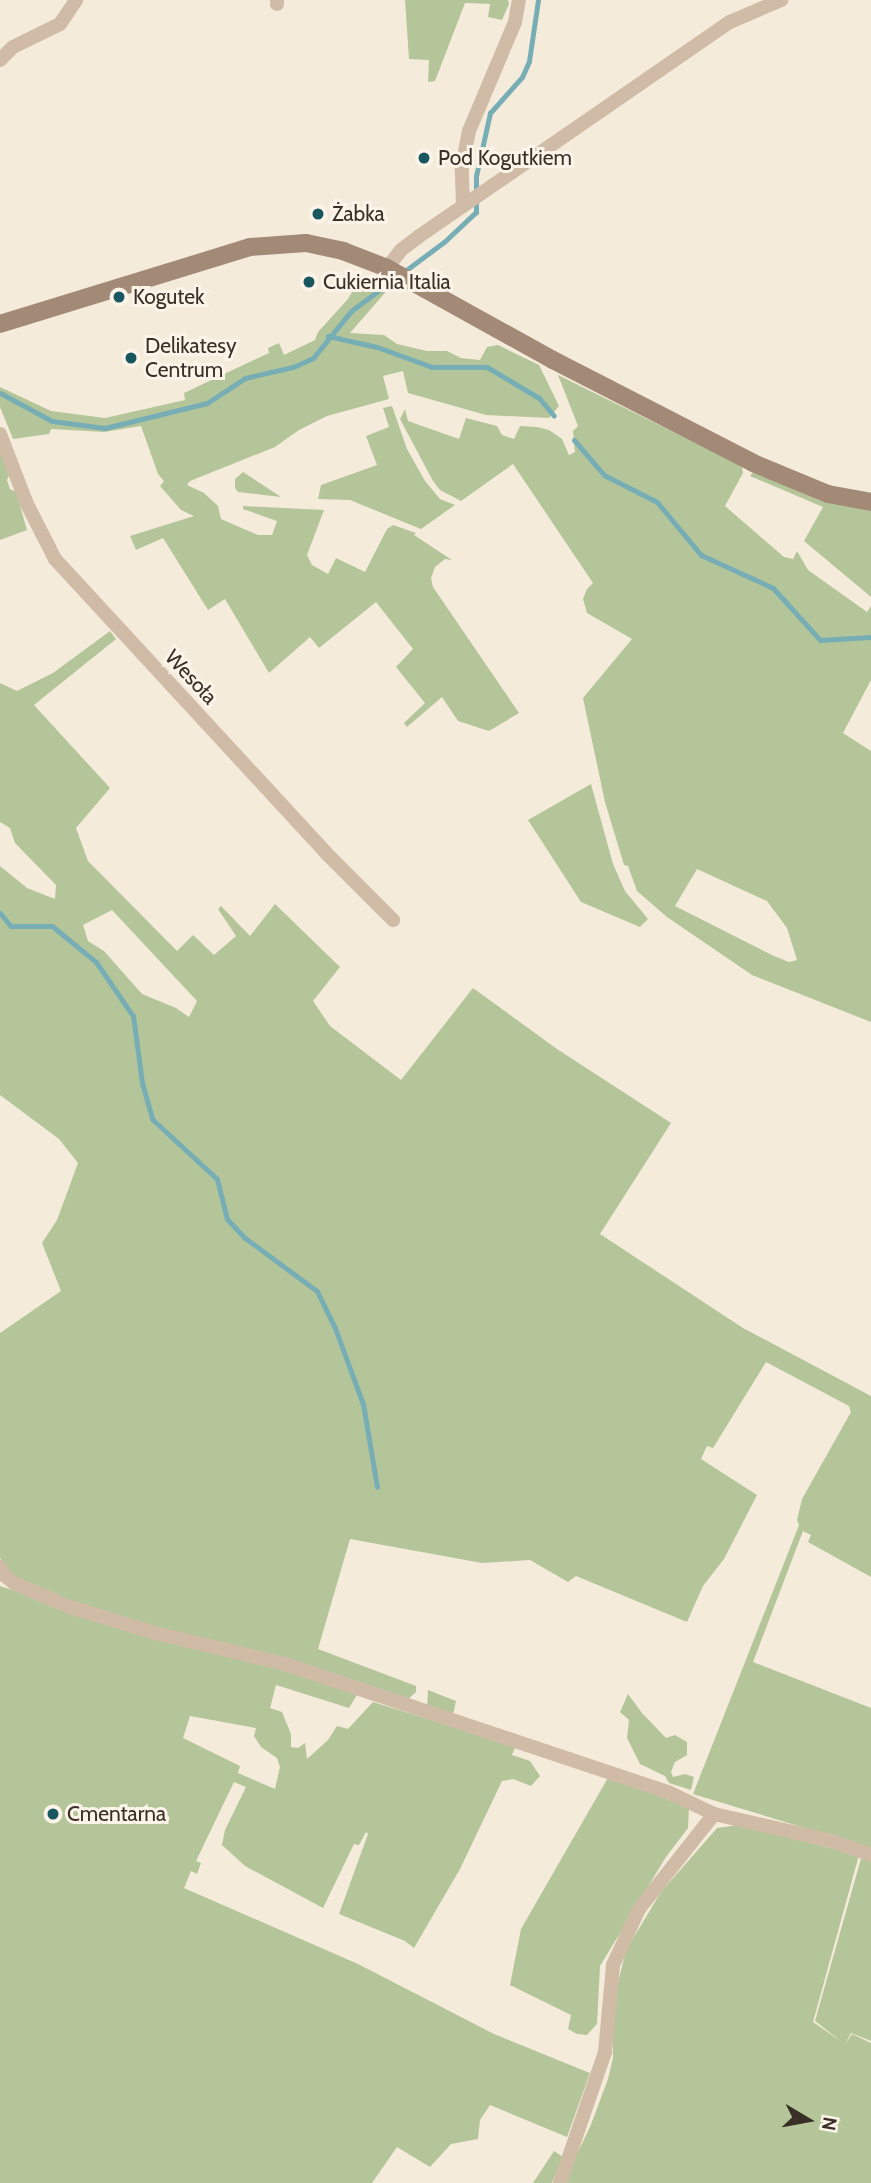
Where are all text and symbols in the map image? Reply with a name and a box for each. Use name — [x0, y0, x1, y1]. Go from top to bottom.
place label: Pod Kogutkiem — [438, 145, 572, 171]
marker: Pod Kogutkiem — [416, 150, 432, 166]
place label: Żabka — [332, 201, 385, 227]
marker: Żabka — [310, 206, 326, 222]
place label: Cukiernia Italia — [323, 269, 451, 295]
marker: Cukiernia Italia — [301, 274, 317, 290]
place label: Kogutek — [133, 284, 204, 310]
marker: Kogutek — [111, 289, 127, 305]
place label: Delikatesy Centrum — [145, 333, 237, 383]
marker: Delikatesy Centrum — [123, 350, 139, 366]
street label: Wesoła — [160, 645, 222, 709]
place label: Cmentarna — [67, 1801, 166, 1827]
marker: Cmentarna — [45, 1806, 61, 1822]
north arrow — [773, 2085, 843, 2155]
text: N — [817, 2115, 842, 2132]

